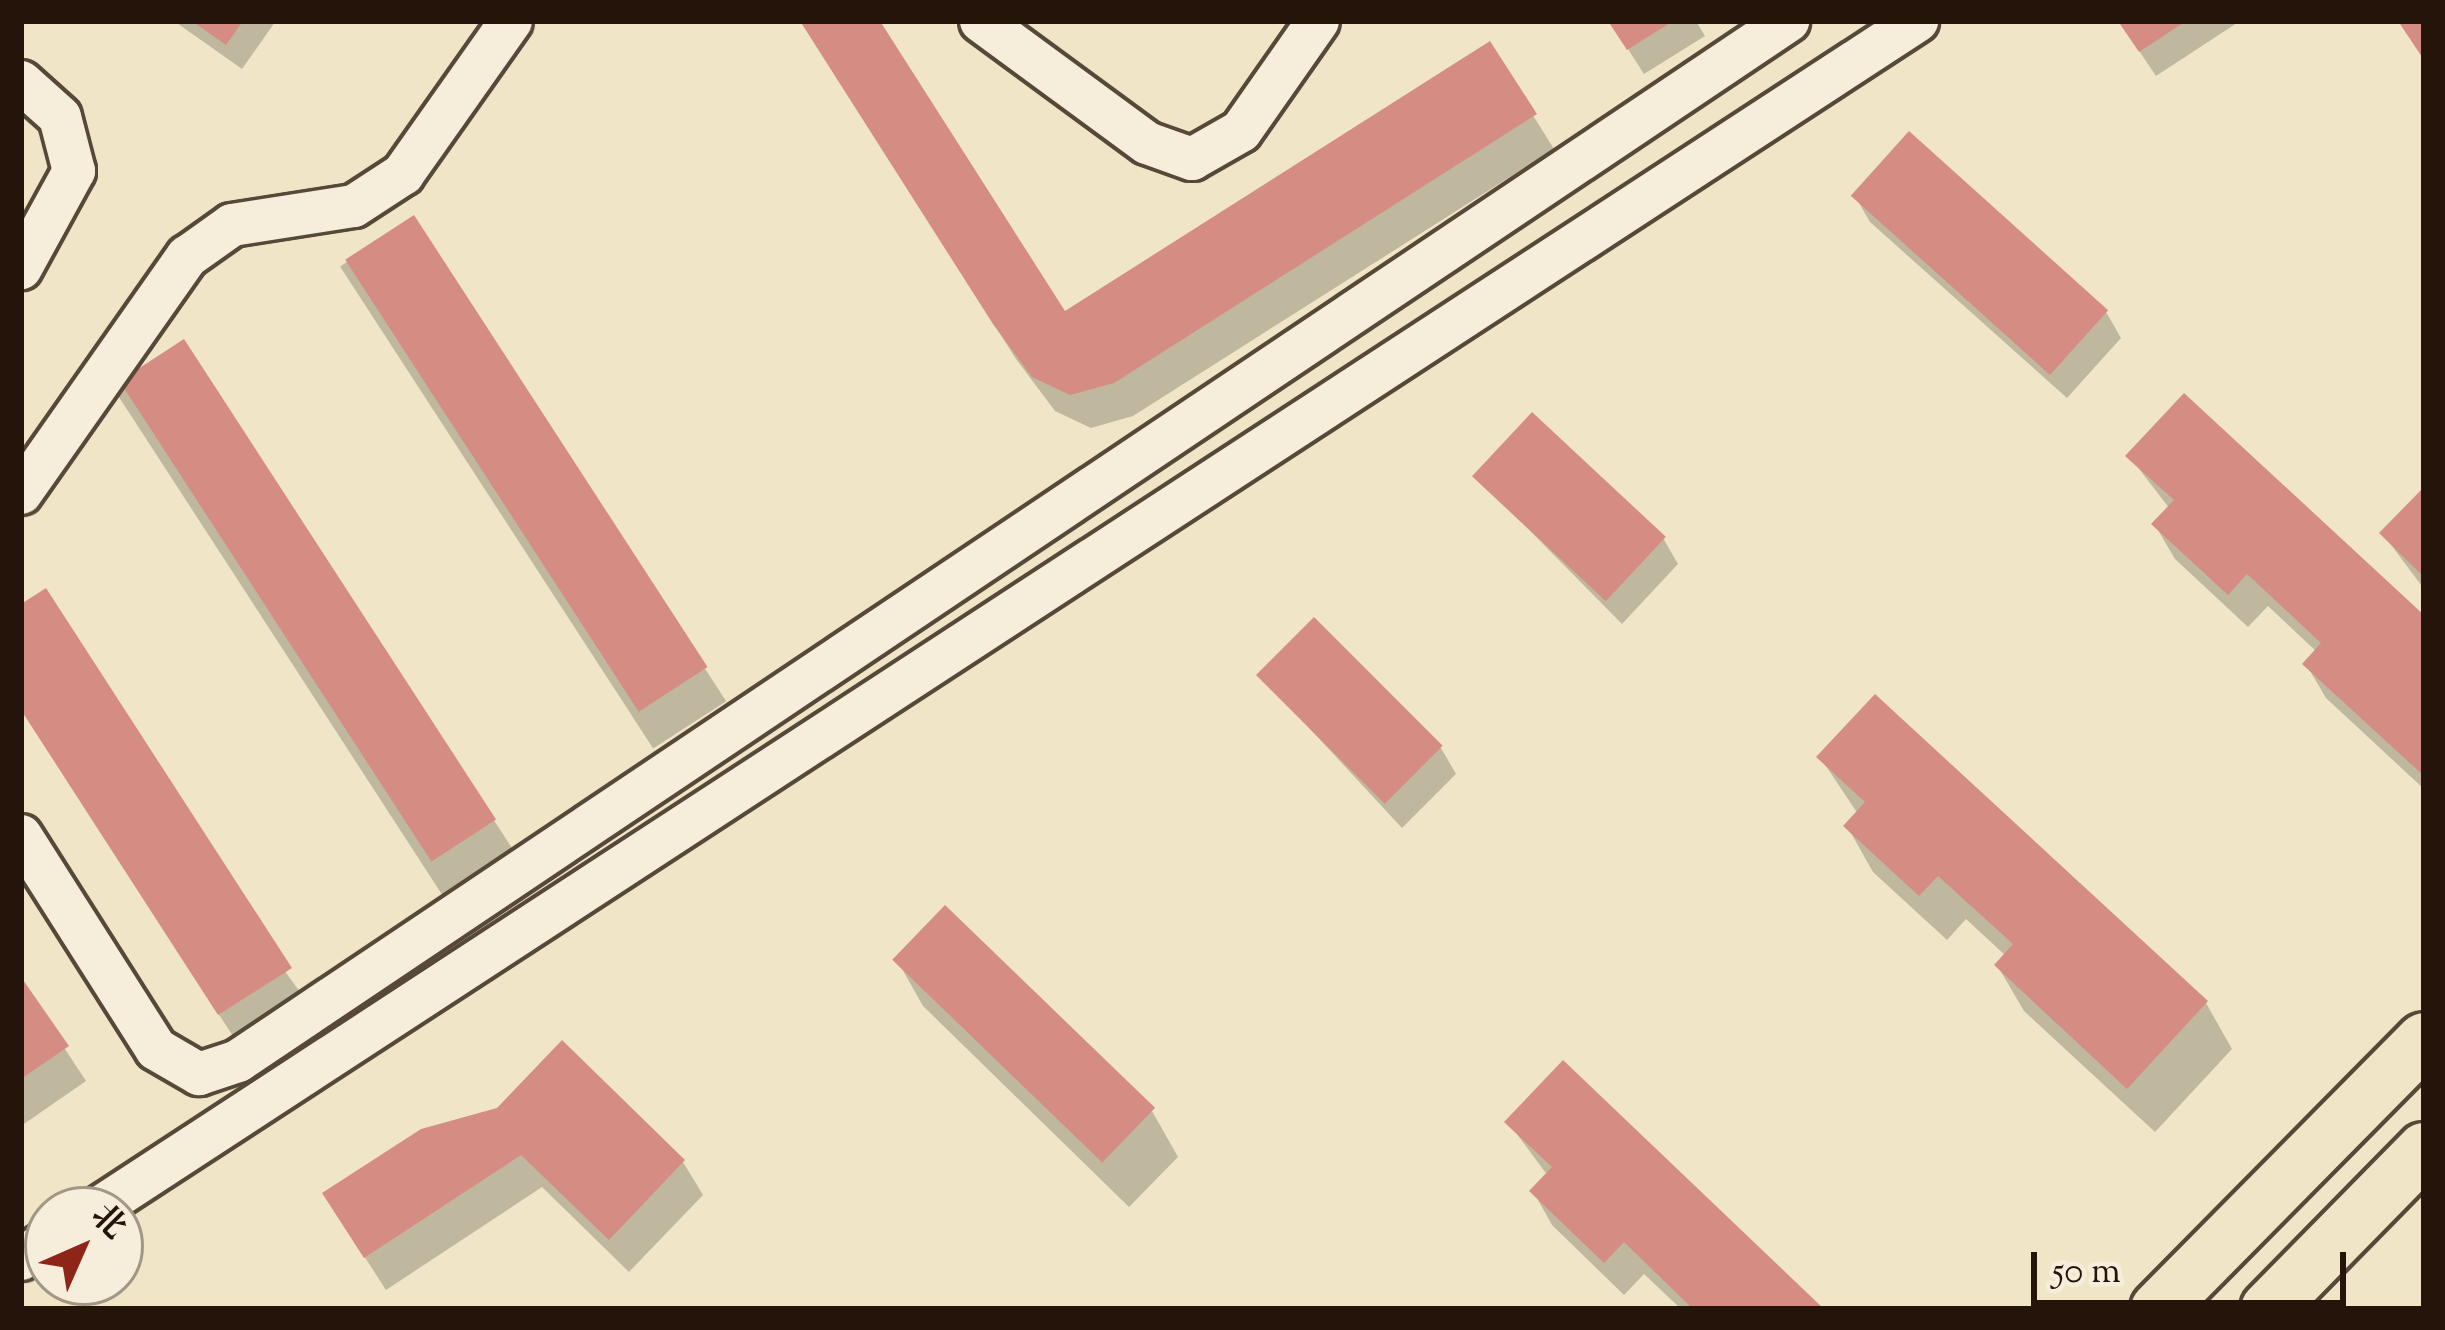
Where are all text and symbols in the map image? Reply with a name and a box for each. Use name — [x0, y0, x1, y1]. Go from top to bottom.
north arrow — [24, 1186, 144, 1306]
text: 北 — [79, 1194, 136, 1251]
scale bar — [2037, 1228, 2352, 1302]
text: 50 m — [2052, 1247, 2121, 1299]

